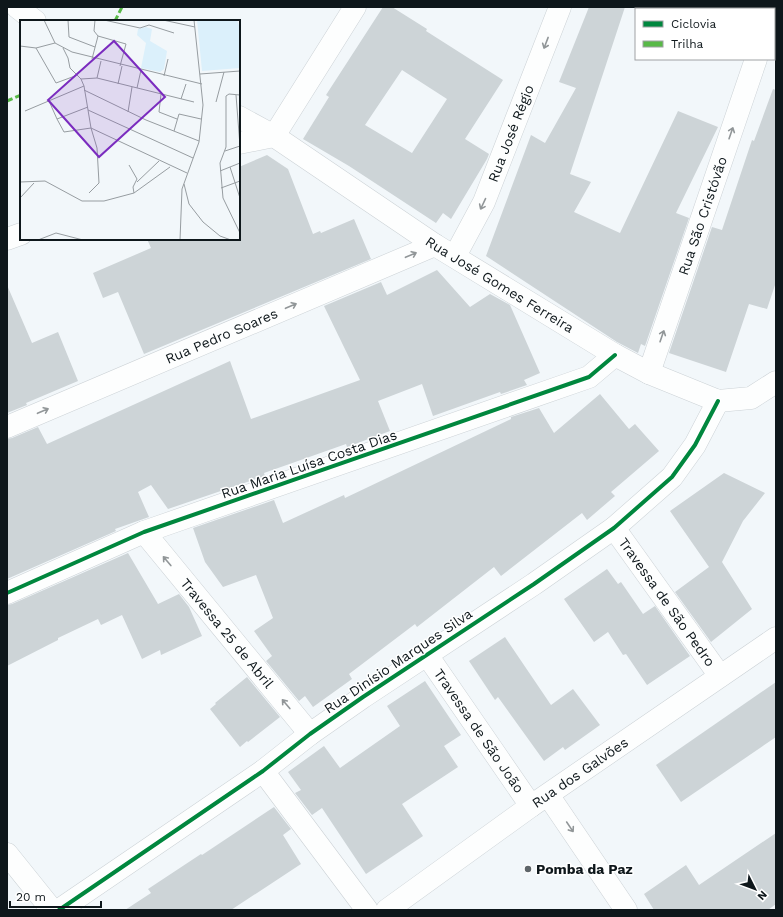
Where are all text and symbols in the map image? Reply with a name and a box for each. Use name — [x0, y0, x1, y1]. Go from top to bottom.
legend — [635, 8, 775, 60]
text: Ciclovia — [671, 17, 716, 31]
inset map — [20, 20, 240, 240]
one-way arrow — [541, 37, 549, 49]
text: Trilha — [671, 37, 704, 51]
street label: Rua José Régio — [485, 82, 537, 184]
one-way arrow — [728, 127, 735, 140]
street label: Rua São Cristóvão — [675, 154, 730, 277]
one-way arrow — [479, 197, 486, 209]
street label: Rua José Gomes Ferreira — [423, 233, 577, 336]
one-way arrow — [405, 251, 417, 259]
one-way arrow — [285, 301, 297, 309]
street label: Rua Pedro Soares — [163, 305, 280, 367]
one-way arrow — [659, 330, 666, 343]
one-way arrow — [36, 407, 48, 414]
street label: Rua Maria Luísa Costa Dias — [219, 426, 399, 502]
street label: Travessa de São Pedro — [616, 535, 718, 669]
one-way arrow — [163, 555, 172, 566]
street label: Travessa 25 de Abril — [177, 575, 277, 692]
street label: Rua Dinísio Marques Silva — [321, 605, 475, 717]
street label: Travessa de São João — [431, 666, 527, 796]
one-way arrow — [281, 699, 290, 710]
street label: Rua dos Galvões — [529, 734, 631, 811]
one-way arrow — [566, 821, 574, 832]
place label: Pomba da Paz — [536, 861, 633, 877]
marker: Pomba da Paz — [523, 864, 533, 874]
north arrow — [735, 869, 775, 909]
scale bar — [10, 883, 101, 909]
text: N — [755, 888, 770, 903]
text: 20 m — [16, 890, 46, 904]

